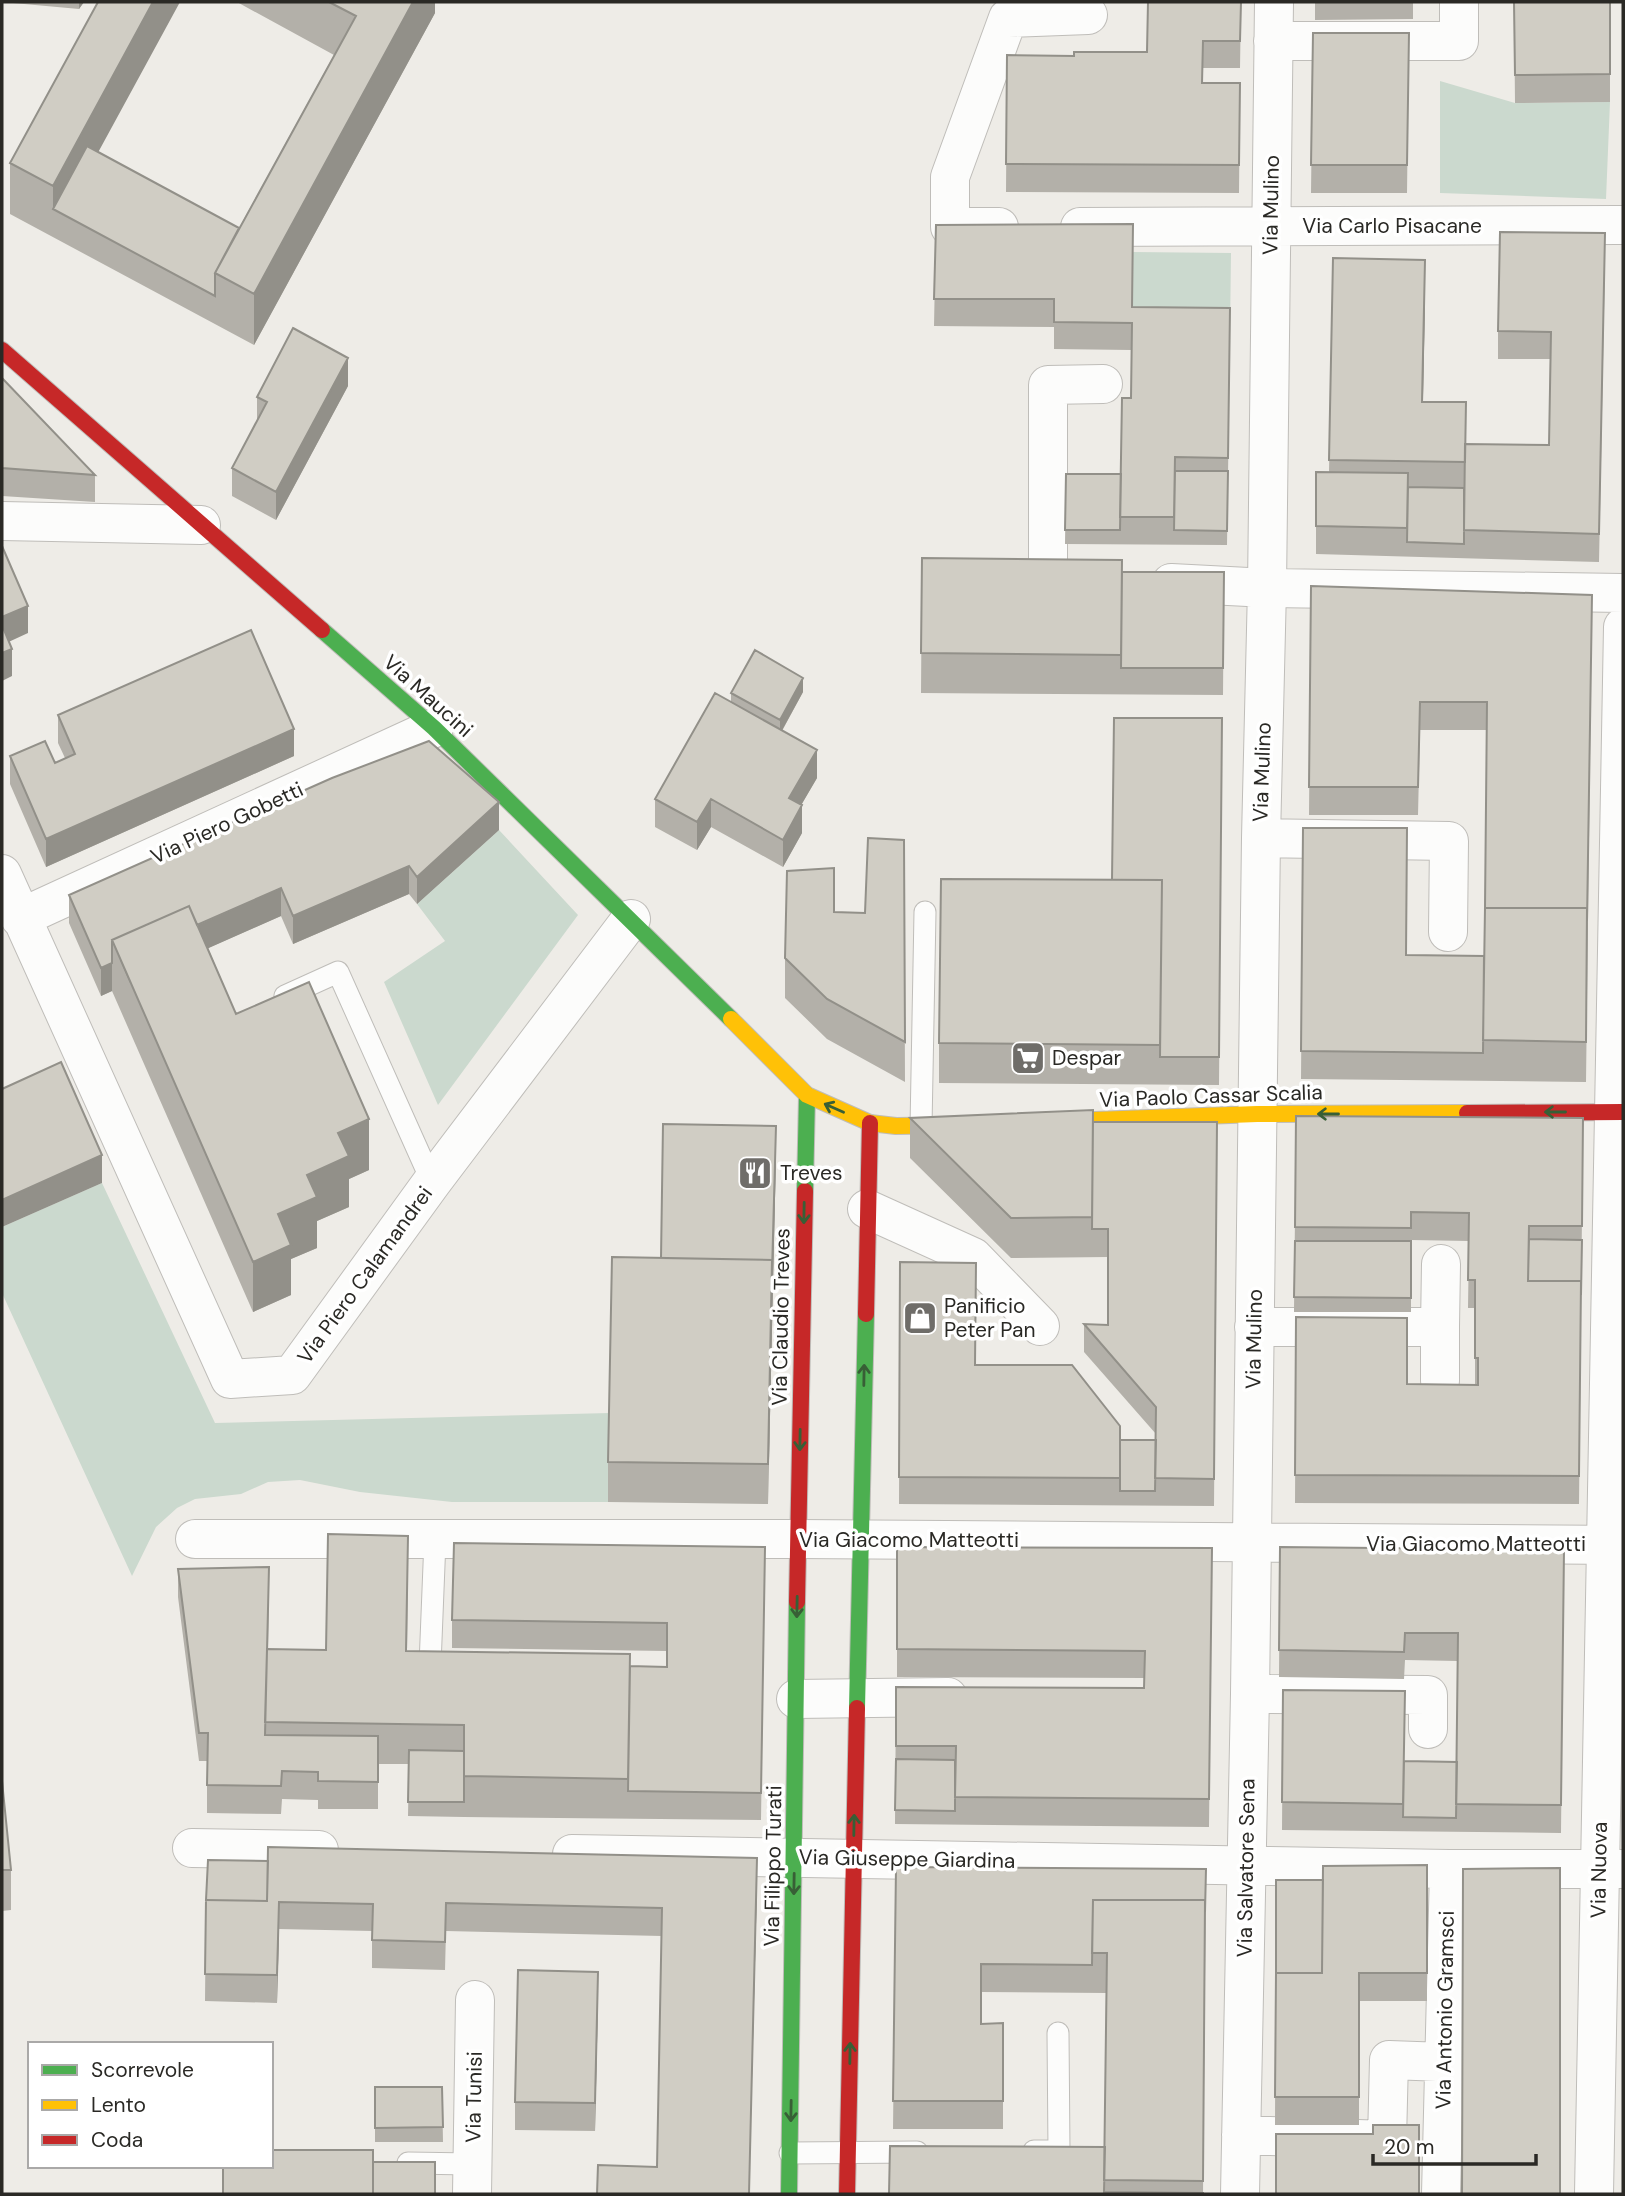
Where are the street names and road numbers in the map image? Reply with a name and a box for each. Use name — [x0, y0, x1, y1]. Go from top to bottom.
street label: Via Mulino — [1256, 155, 1286, 255]
street label: Via Carlo Pisacane — [1302, 212, 1482, 240]
street label: Via Maucini — [377, 648, 479, 744]
street label: Via Mulino — [1246, 722, 1278, 822]
street label: Via Piero Gobetti — [146, 775, 308, 871]
street label: Via Paolo Cassar Scalia — [1099, 1078, 1323, 1114]
street label: Via Piero Calamandrei — [291, 1181, 439, 1369]
street label: Via Claudio Treves — [765, 1228, 797, 1406]
street label: Via Mulino — [1239, 1289, 1269, 1389]
street label: Via Giacomo Matteotti — [799, 1526, 1019, 1554]
street label: Via Giacomo Matteotti — [1366, 1530, 1586, 1558]
street label: Via Salvatore Sena — [1230, 1778, 1262, 1958]
street label: Via Filippo Turati — [758, 1785, 788, 1947]
street label: Via Nuova — [1584, 1821, 1614, 1919]
street label: Via Giuseppe Giardina — [798, 1843, 1016, 1875]
street label: Via Antonio Gramsci — [1429, 1910, 1461, 2110]
street label: Via Tunisi — [459, 2051, 489, 2143]

